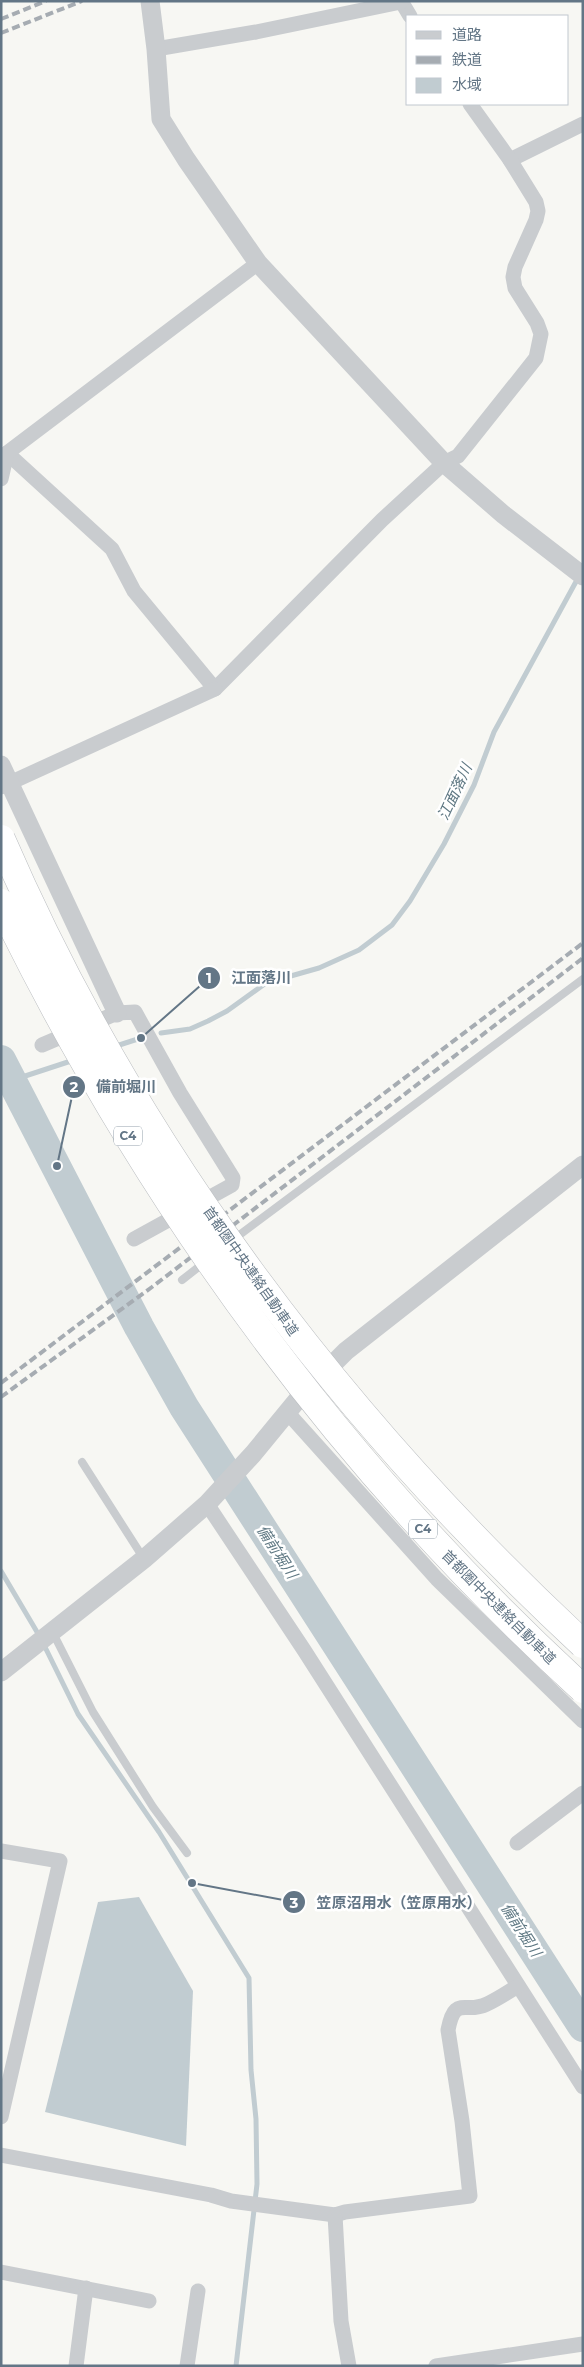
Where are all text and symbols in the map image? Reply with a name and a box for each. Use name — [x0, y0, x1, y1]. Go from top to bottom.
legend — [406, 15, 569, 105]
text: 道路 — [452, 25, 482, 44]
text: 鉄道 — [452, 50, 482, 69]
text: 水域 — [452, 75, 482, 94]
water label: 江面落川 — [433, 759, 477, 823]
callout: 江面落川 — [196, 963, 301, 993]
text: 1 — [206, 968, 212, 987]
text: 江面落川 — [231, 968, 291, 987]
callout: 備前堀川 — [61, 1072, 166, 1102]
text: 2 — [70, 1077, 79, 1096]
text: 備前堀川 — [96, 1077, 156, 1096]
road number: C4 — [114, 1126, 142, 1146]
street label: 首都圏中央連絡自動車道 — [199, 1203, 303, 1339]
road number: C4 — [409, 1520, 437, 1538]
water label: 備前堀川 — [253, 1521, 303, 1584]
street label: 首都圏中央連絡自動車道 — [438, 1546, 560, 1668]
callout: 笠原沼用水（笠原用水） — [282, 1887, 492, 1917]
text: 3 — [289, 1893, 299, 1912]
text: 笠原沼用水（笠原用水） — [316, 1893, 482, 1912]
water label: 備前堀川 — [497, 1899, 547, 1962]

